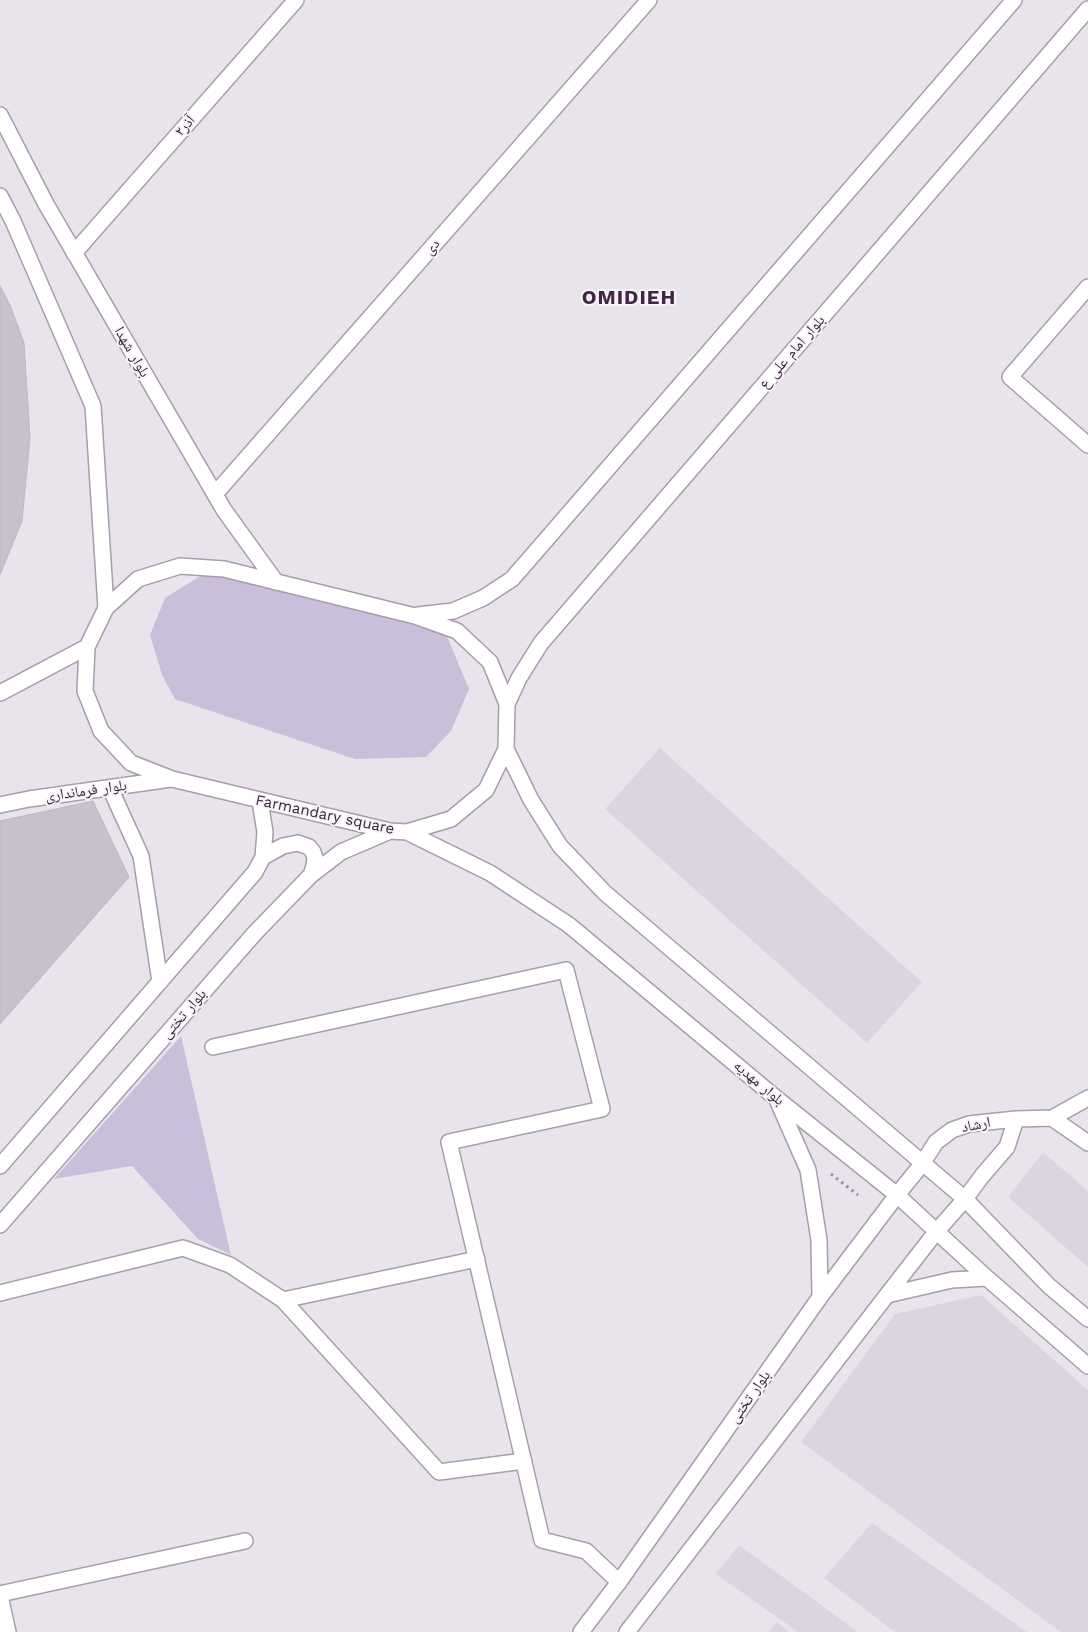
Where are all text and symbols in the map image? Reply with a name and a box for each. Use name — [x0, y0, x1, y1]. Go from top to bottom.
street label: آذر۲ — [171, 112, 199, 140]
street label: دی — [420, 235, 444, 259]
district label: OMIDIEH — [581, 286, 677, 310]
street label: بلوار امام علی ع — [755, 311, 829, 393]
street label: بلوار شهدا — [110, 323, 154, 381]
street label: بلوار فرمانداری — [44, 776, 128, 806]
street label: Farmandary square — [254, 791, 396, 839]
street label: بلوار تختی — [157, 985, 211, 1043]
street label: بلوار مهدیه — [730, 1057, 788, 1109]
street label: ارشاد — [960, 1113, 992, 1137]
street label: بلوار تختی — [725, 1367, 775, 1427]

